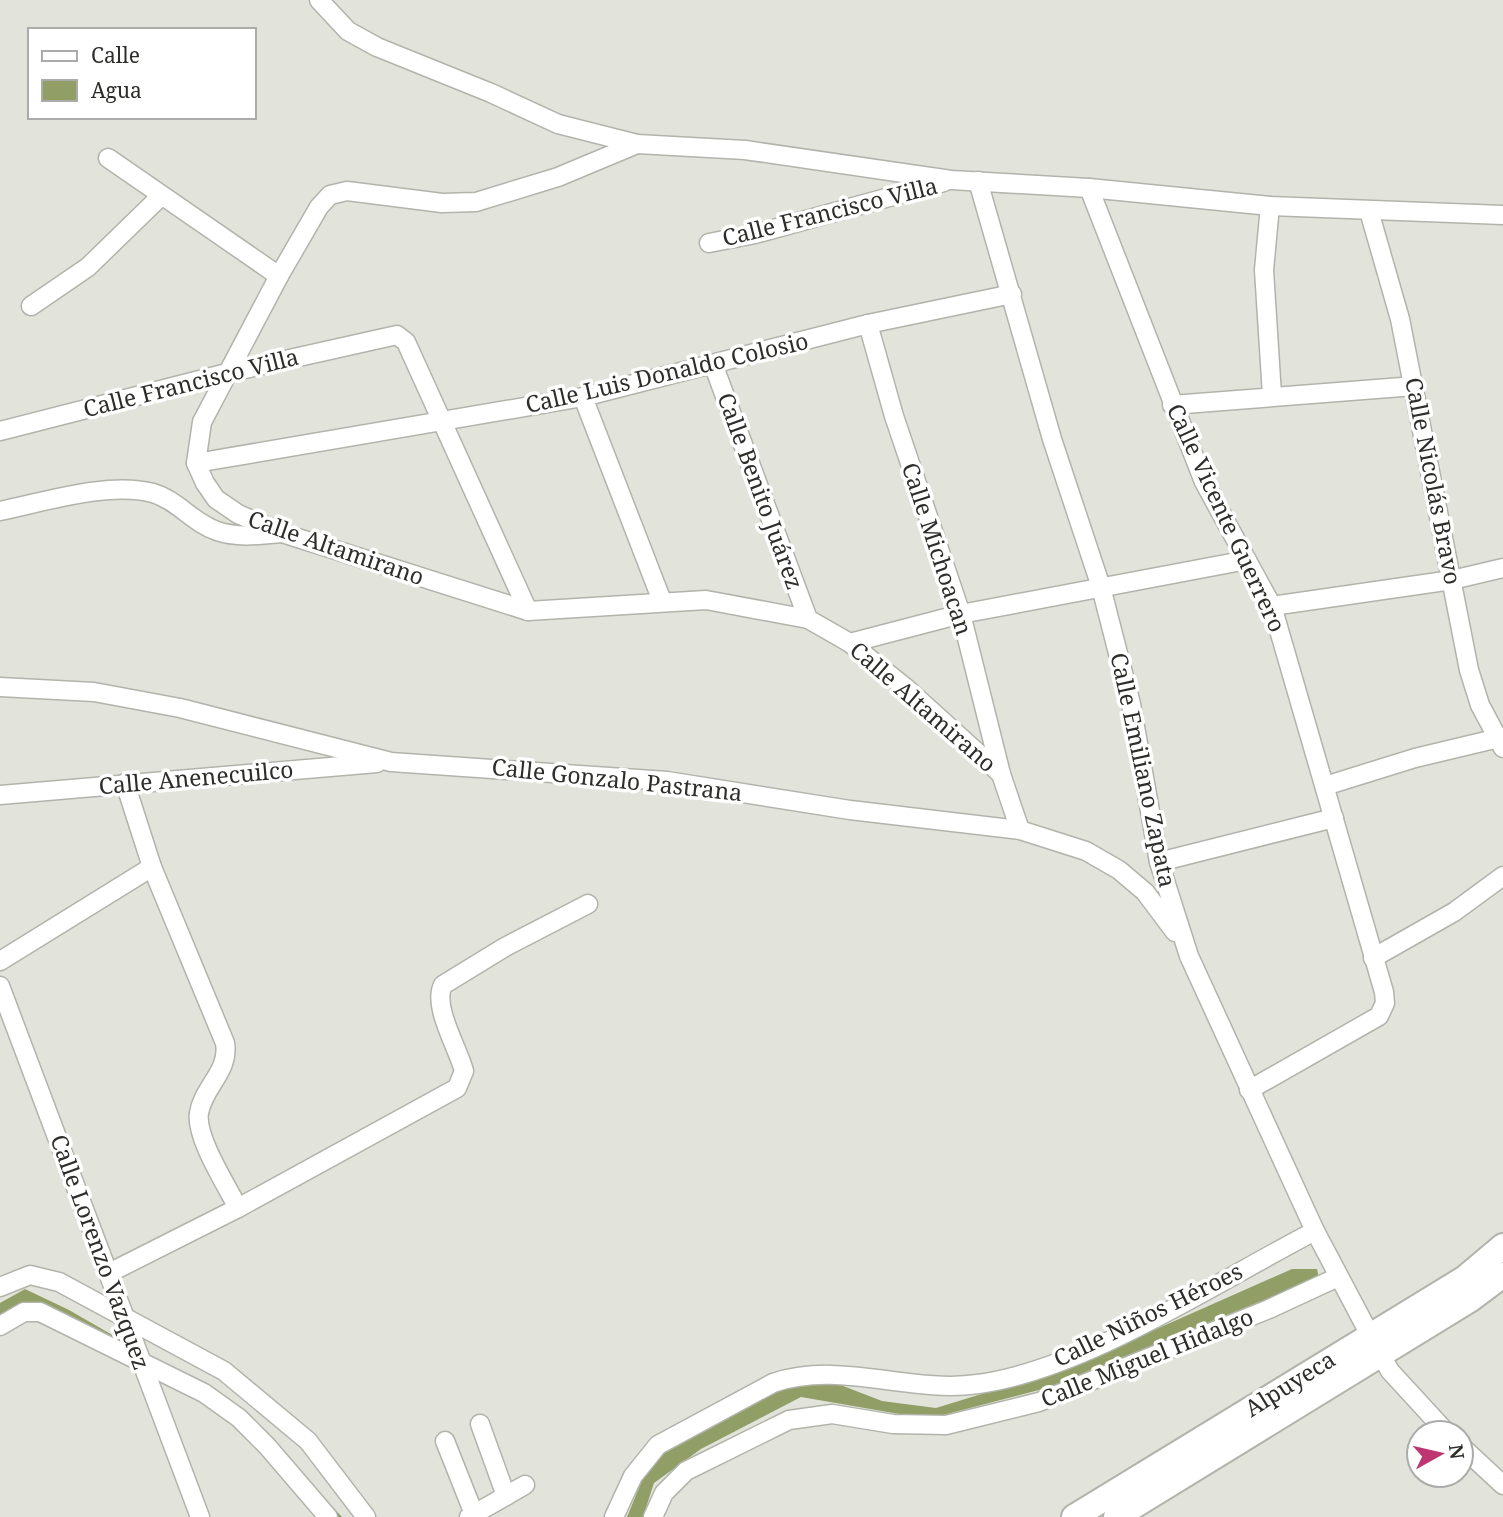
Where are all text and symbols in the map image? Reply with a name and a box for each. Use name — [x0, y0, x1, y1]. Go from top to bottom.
legend — [28, 28, 256, 119]
text: Calle — [91, 41, 140, 69]
text: Agua — [91, 76, 142, 104]
street label: Calle Francisco Villa — [719, 169, 941, 253]
street label: Calle Luis Donaldo Colosio — [522, 324, 811, 420]
street label: Calle Francisco Villa — [80, 340, 302, 424]
street label: Calle Nicolás Bravo — [1398, 374, 1470, 587]
street label: Calle Benito Juárez — [710, 388, 811, 593]
street label: Calle Vicente Guerrero — [1160, 398, 1294, 637]
street label: Calle Michoacan — [895, 458, 981, 639]
street label: Calle Altamirano — [244, 502, 429, 592]
street label: Calle Altamirano — [844, 634, 1004, 779]
street label: Calle Emiliano Zapata — [1103, 649, 1184, 890]
street label: Calle Gonzalo Pastrana — [490, 750, 744, 808]
street label: Calle Anenecuilco — [97, 753, 294, 801]
street label: Calle Lorenzo Vazquez — [44, 1130, 158, 1374]
street label: Calle Niños Héroes — [1048, 1254, 1247, 1374]
street label: Calle Miguel Hidalgo — [1036, 1300, 1258, 1414]
street label: Alpuyeca — [1238, 1343, 1341, 1424]
north arrow — [1405, 1419, 1475, 1489]
text: N — [1443, 1442, 1471, 1461]

